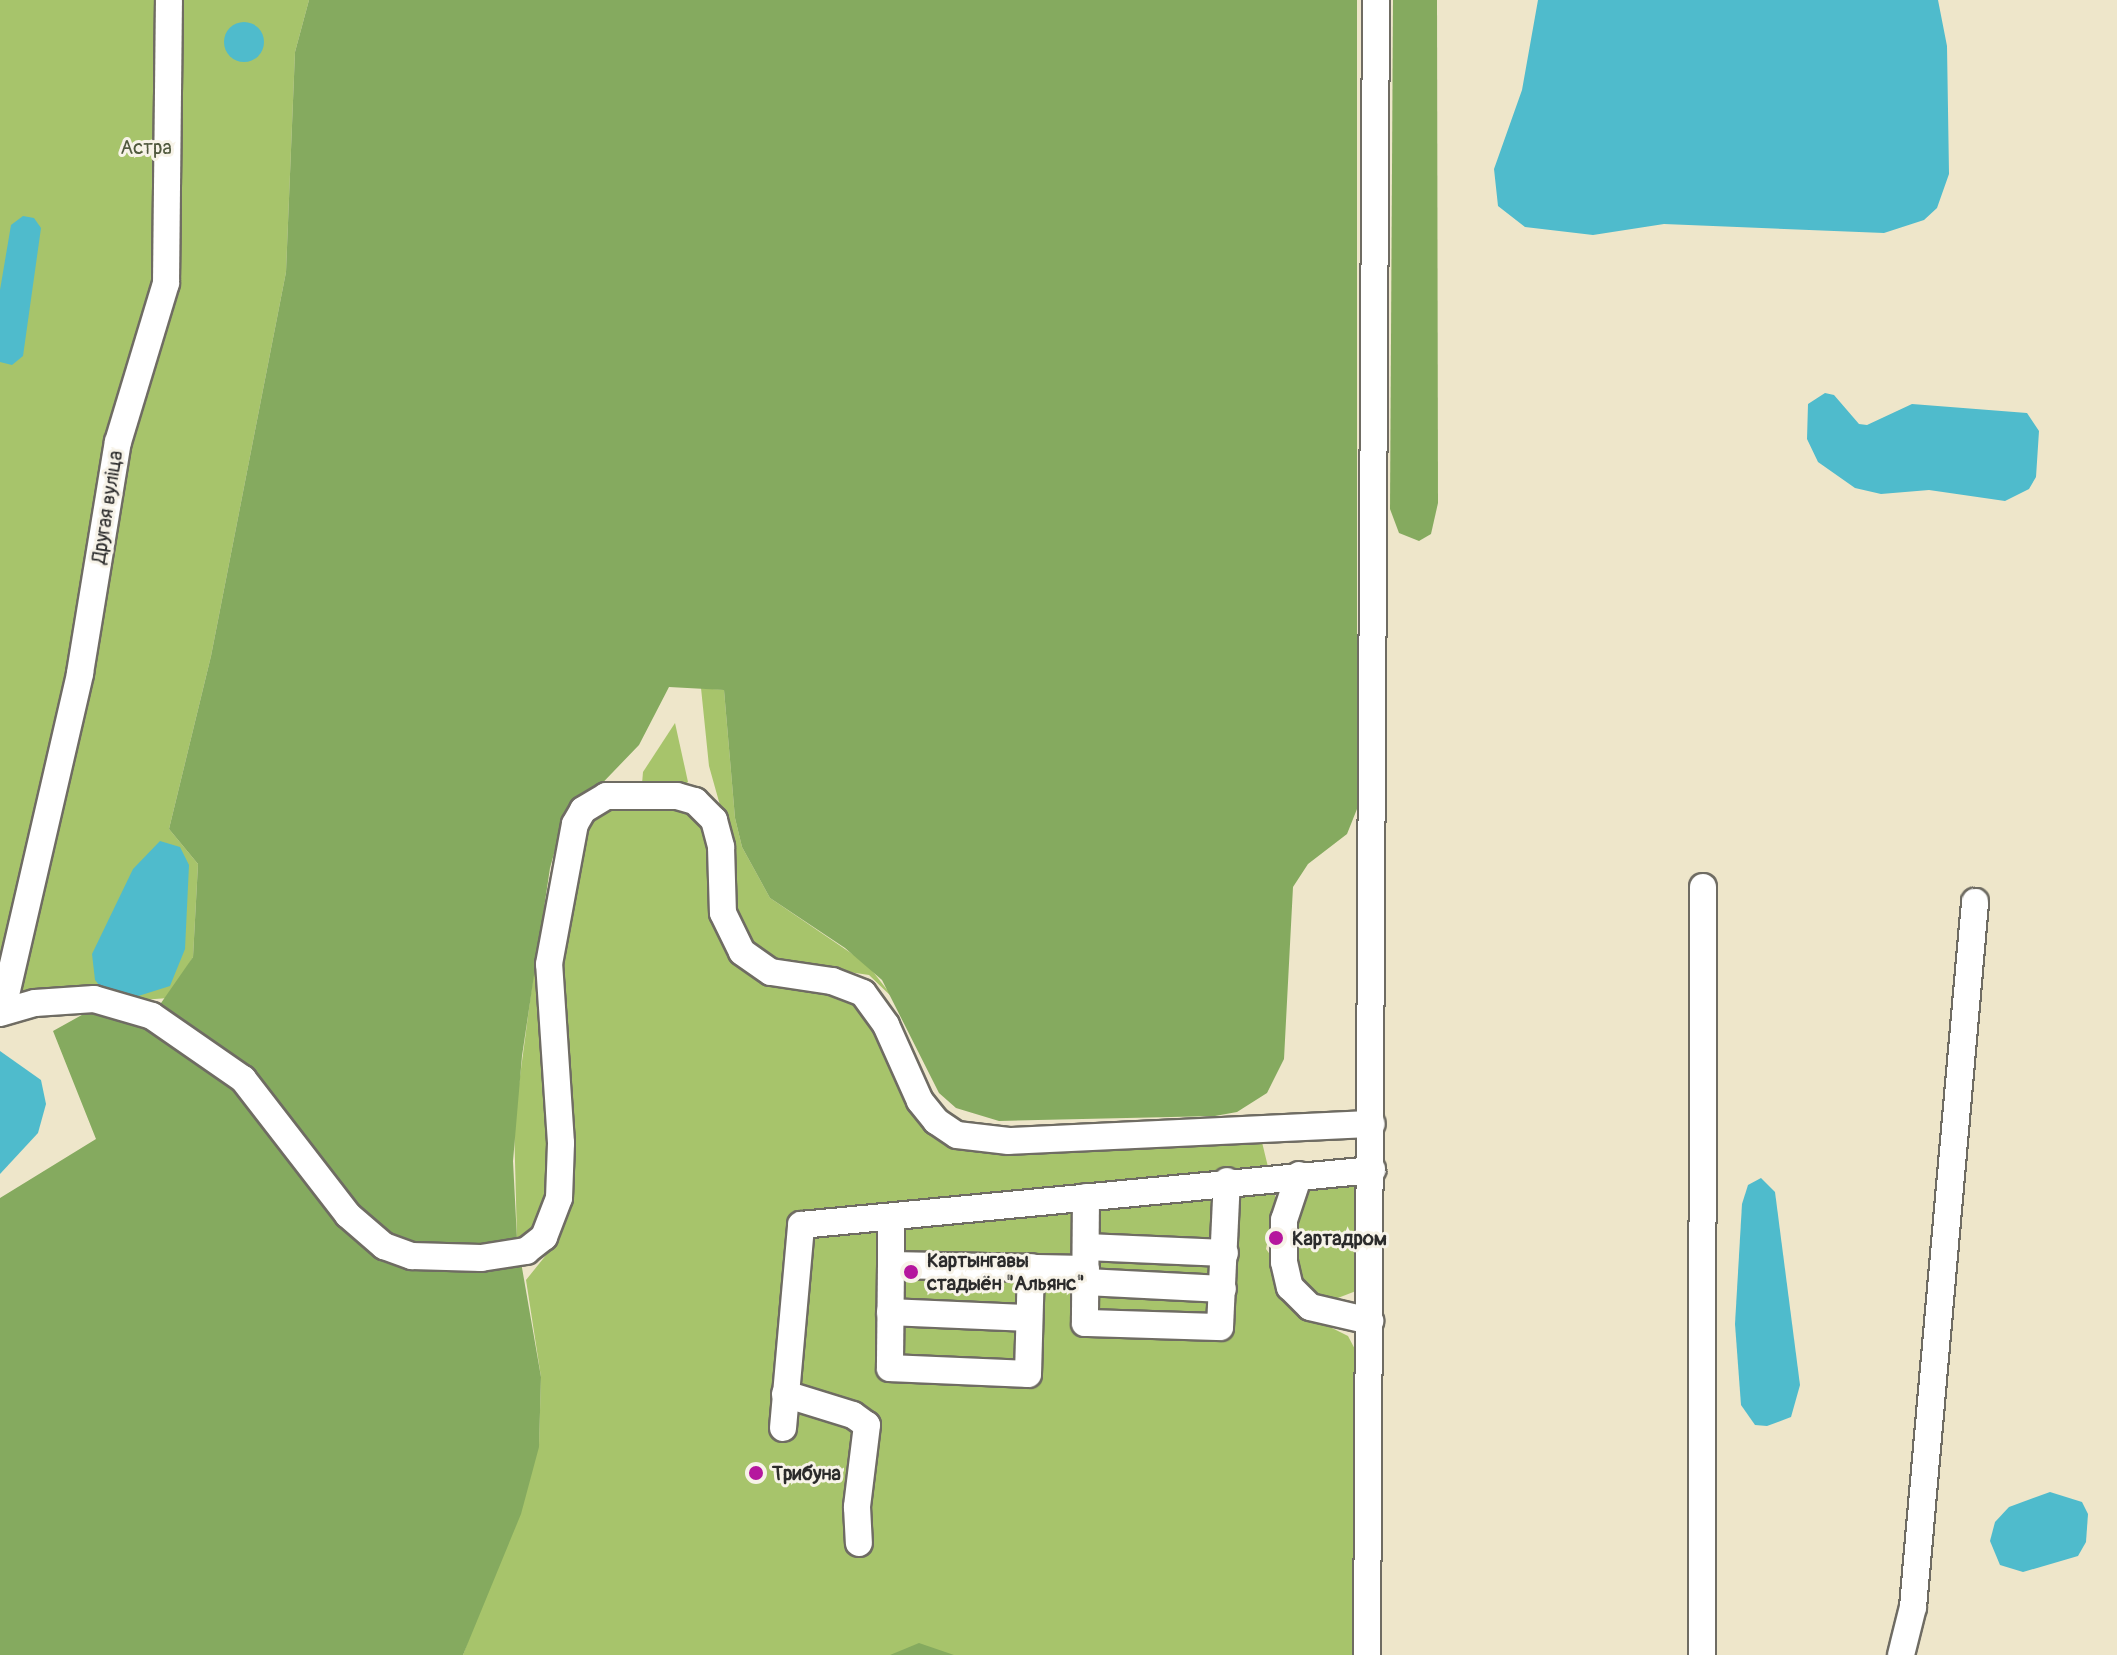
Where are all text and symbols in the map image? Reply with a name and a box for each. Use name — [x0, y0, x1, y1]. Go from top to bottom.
park label: Астра — [120, 135, 172, 159]
street label: Другая вуліца — [86, 449, 128, 565]
place label: Картадром — [1292, 1226, 1387, 1250]
marker: Картадром — [1267, 1229, 1285, 1247]
place label: Картынгавы стадыён "Альянс" — [927, 1248, 1085, 1295]
marker: Картынгавы стадыён "Альянс" — [902, 1263, 920, 1281]
place label: Трибуна — [772, 1461, 841, 1485]
marker: Трибуна — [747, 1464, 765, 1482]

